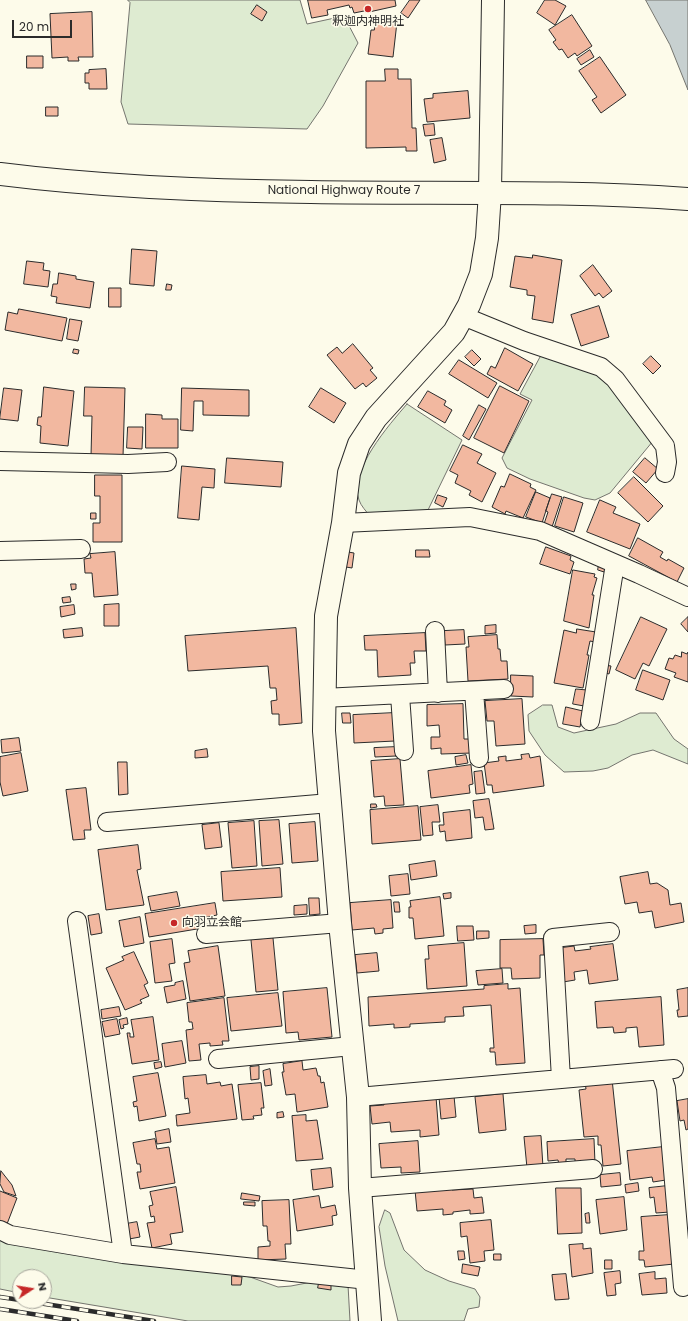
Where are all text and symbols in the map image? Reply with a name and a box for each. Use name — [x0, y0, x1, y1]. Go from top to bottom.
marker: 釈迦内神明社 — [363, 4, 373, 14]
scale bar — [14, 12, 74, 38]
place label: 釈迦内神明社 — [332, 15, 404, 29]
text: 20 m — [19, 18, 49, 35]
street label: National Highway Route 7 — [268, 184, 420, 198]
place label: 向羽立会館 — [182, 916, 242, 930]
marker: 向羽立会館 — [169, 918, 179, 928]
north arrow — [12, 1269, 52, 1309]
text: N — [34, 1281, 51, 1292]

